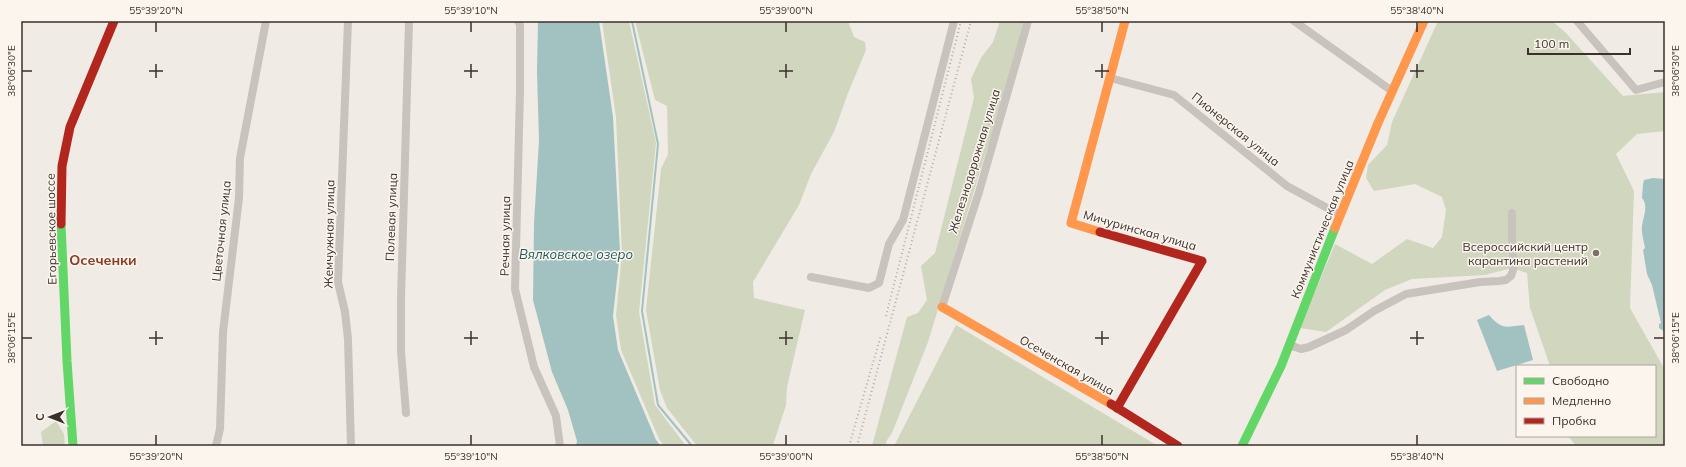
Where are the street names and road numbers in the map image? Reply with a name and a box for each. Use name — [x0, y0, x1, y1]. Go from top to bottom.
street label: Железнодорожная улица — [945, 87, 1003, 235]
street label: Пионерская улица — [1189, 89, 1283, 169]
street label: Коммунистическая улица — [1287, 157, 1357, 301]
street label: Егорьевское шоссе — [43, 173, 59, 285]
street label: Полевая улица — [382, 173, 400, 261]
street label: Цветочная улица — [208, 180, 234, 282]
street label: Жемчужная улица — [321, 180, 337, 288]
street label: Речная улица — [497, 196, 513, 276]
street label: Мичуринская улица — [1082, 207, 1198, 253]
street label: Осеченская улица — [1017, 332, 1117, 398]

